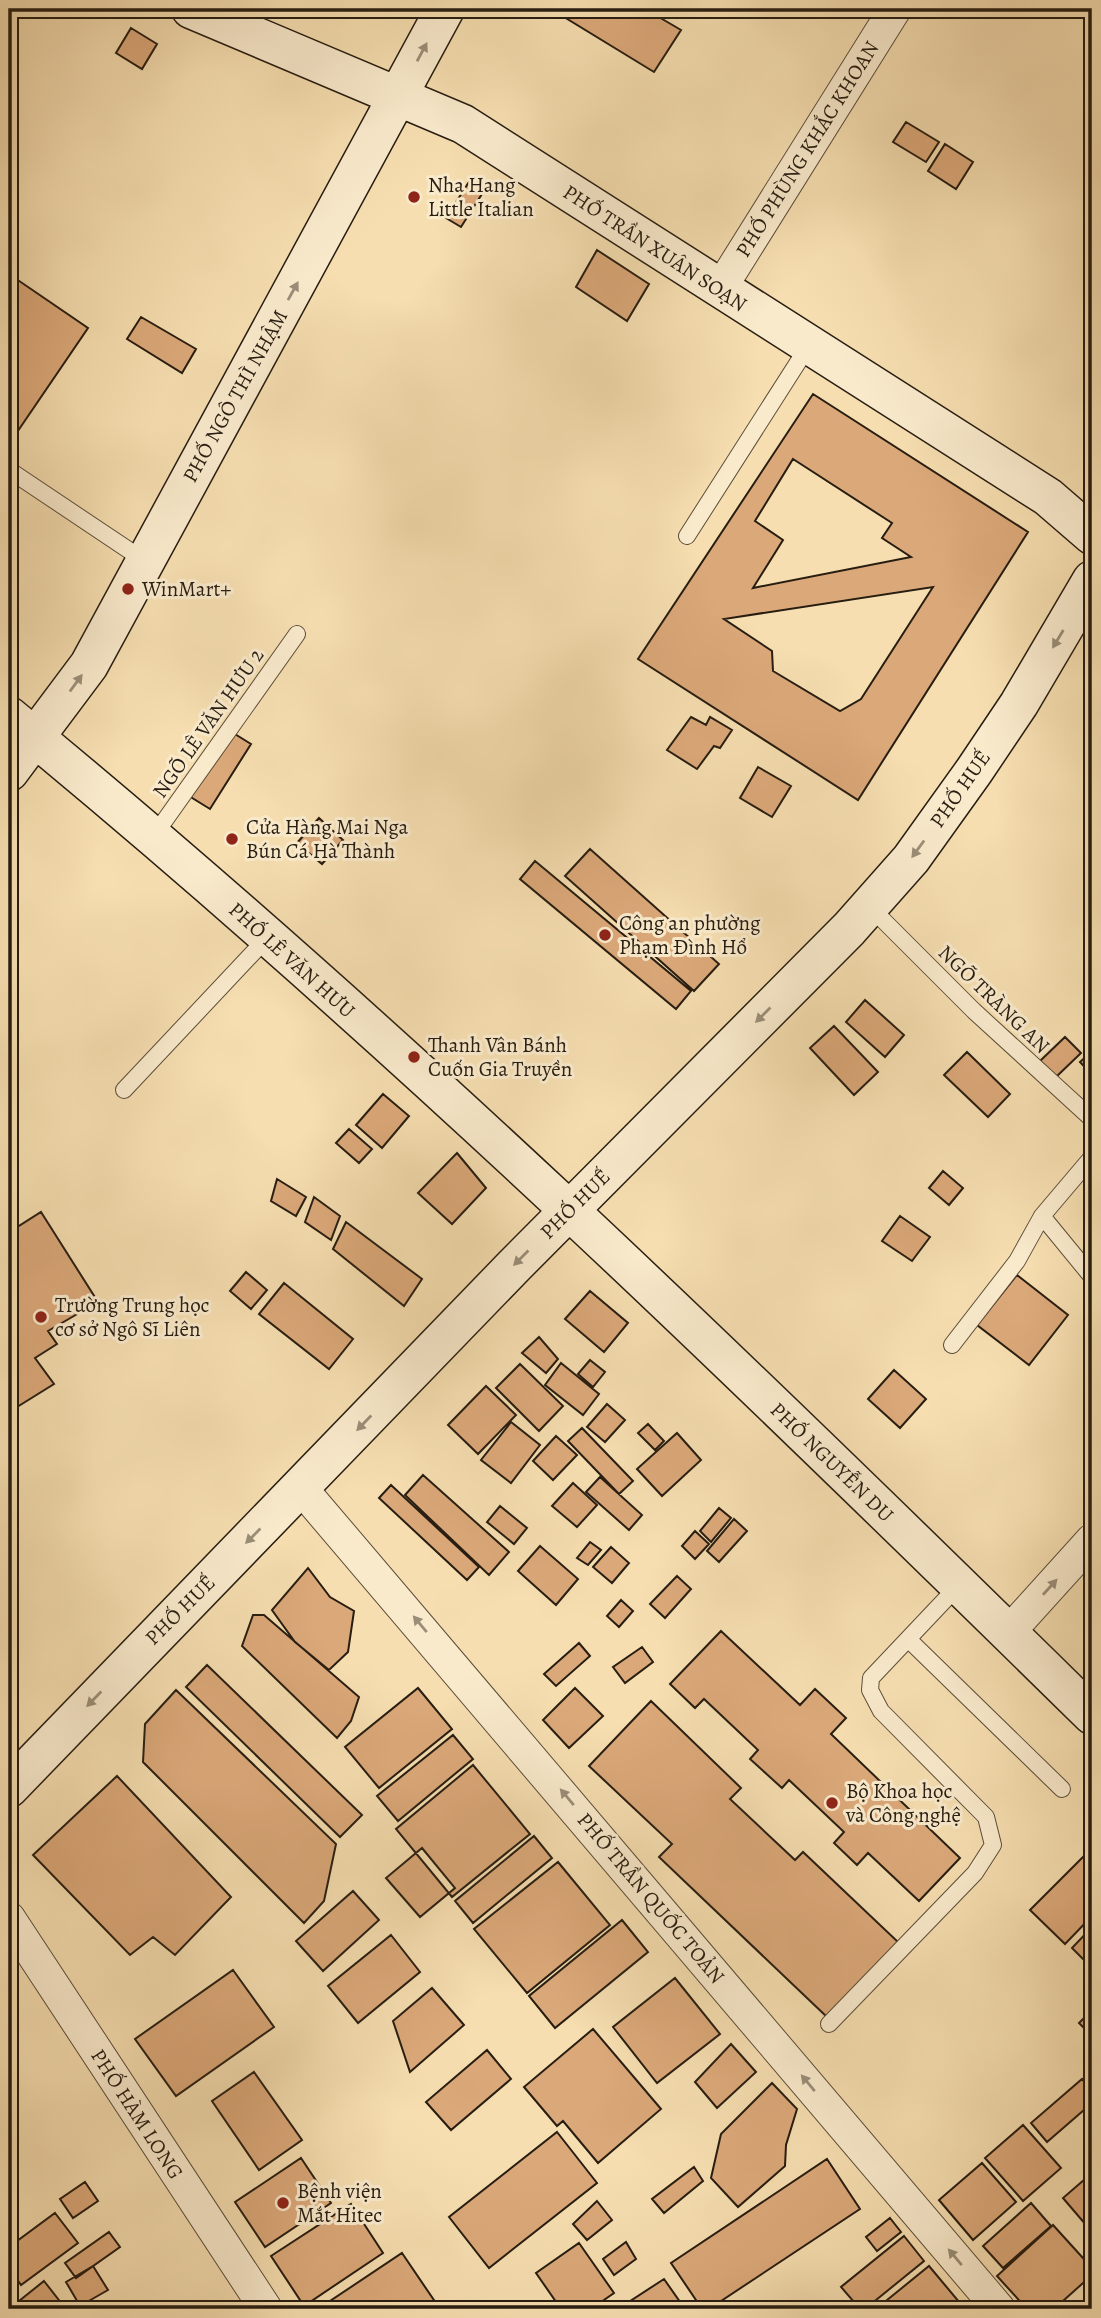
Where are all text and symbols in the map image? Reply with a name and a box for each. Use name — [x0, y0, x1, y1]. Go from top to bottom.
street label: PHỐ PHÙNG KHẮC KHOAN — [729, 36, 885, 262]
one-way arrow — [416, 42, 428, 62]
place label: Nha Hang Little Italian — [428, 171, 534, 223]
street label: PHỐ TRẦN XUÂN SOẠN — [558, 178, 752, 318]
marker: Nha Hang Little Italian — [406, 189, 422, 205]
one-way arrow — [286, 280, 298, 300]
street label: PHỐ NGÔ THÌ NHẬM — [176, 304, 294, 488]
place label: WinMart+ — [141, 575, 231, 603]
marker: WinMart+ — [120, 581, 136, 597]
one-way arrow — [1051, 630, 1064, 649]
street label: NGÕ LÊ VĂN HƯU 2 — [146, 643, 270, 803]
one-way arrow — [69, 673, 83, 692]
street label: PHỐ HUẾ — [923, 745, 997, 833]
place label: Cửa Hàng Mai Nga Bún Cá Hà Thành — [246, 813, 408, 865]
marker: Cửa Hàng Mai Nga Bún Cá Hà Thành — [224, 831, 240, 847]
one-way arrow — [911, 840, 925, 858]
street label: PHỐ LÊ VĂN HƯU — [223, 896, 361, 1024]
place label: Công an phường Phạm Đình Hổ — [619, 909, 761, 961]
marker: Công an phường Phạm Đình Hổ — [597, 927, 613, 943]
street label: NGÕ TRÀNG AN — [932, 939, 1056, 1059]
one-way arrow — [755, 1007, 771, 1023]
place label: Thanh Vân Bánh Cuốn Gia Truyền — [428, 1031, 572, 1083]
marker: Thanh Vân Bánh Cuốn Gia Truyền — [406, 1049, 422, 1065]
street label: PHỐ HUẾ — [534, 1163, 616, 1245]
one-way arrow — [513, 1250, 530, 1267]
place label: Trường Trung học cơ sở Ngô Sĩ Liên — [55, 1291, 210, 1343]
marker: Trường Trung học cơ sở Ngô Sĩ Liên — [33, 1309, 49, 1325]
street label: PHỐ NGUYỄN DU — [764, 1396, 900, 1528]
one-way arrow — [355, 1414, 372, 1431]
one-way arrow — [246, 1527, 262, 1544]
street label: PHỐ HUẾ — [139, 1569, 221, 1651]
one-way arrow — [1042, 1578, 1058, 1596]
one-way arrow — [413, 1615, 428, 1632]
one-way arrow — [87, 1690, 103, 1707]
place label: Bộ Khoa học và Công nghệ — [845, 1777, 961, 1829]
one-way arrow — [559, 1789, 574, 1807]
marker: Bộ Khoa học và Công nghệ — [824, 1795, 840, 1811]
street label: PHỐ TRẦN QUỐC TOẢN — [571, 1806, 731, 1990]
street label: PHỐ HÀM LONG — [84, 2043, 190, 2185]
one-way arrow — [801, 2075, 816, 2093]
place label: Bệnh viện Mắt Hitec — [297, 2177, 382, 2229]
marker: Bệnh viện Mắt Hitec — [275, 2195, 291, 2211]
one-way arrow — [947, 2248, 963, 2266]

